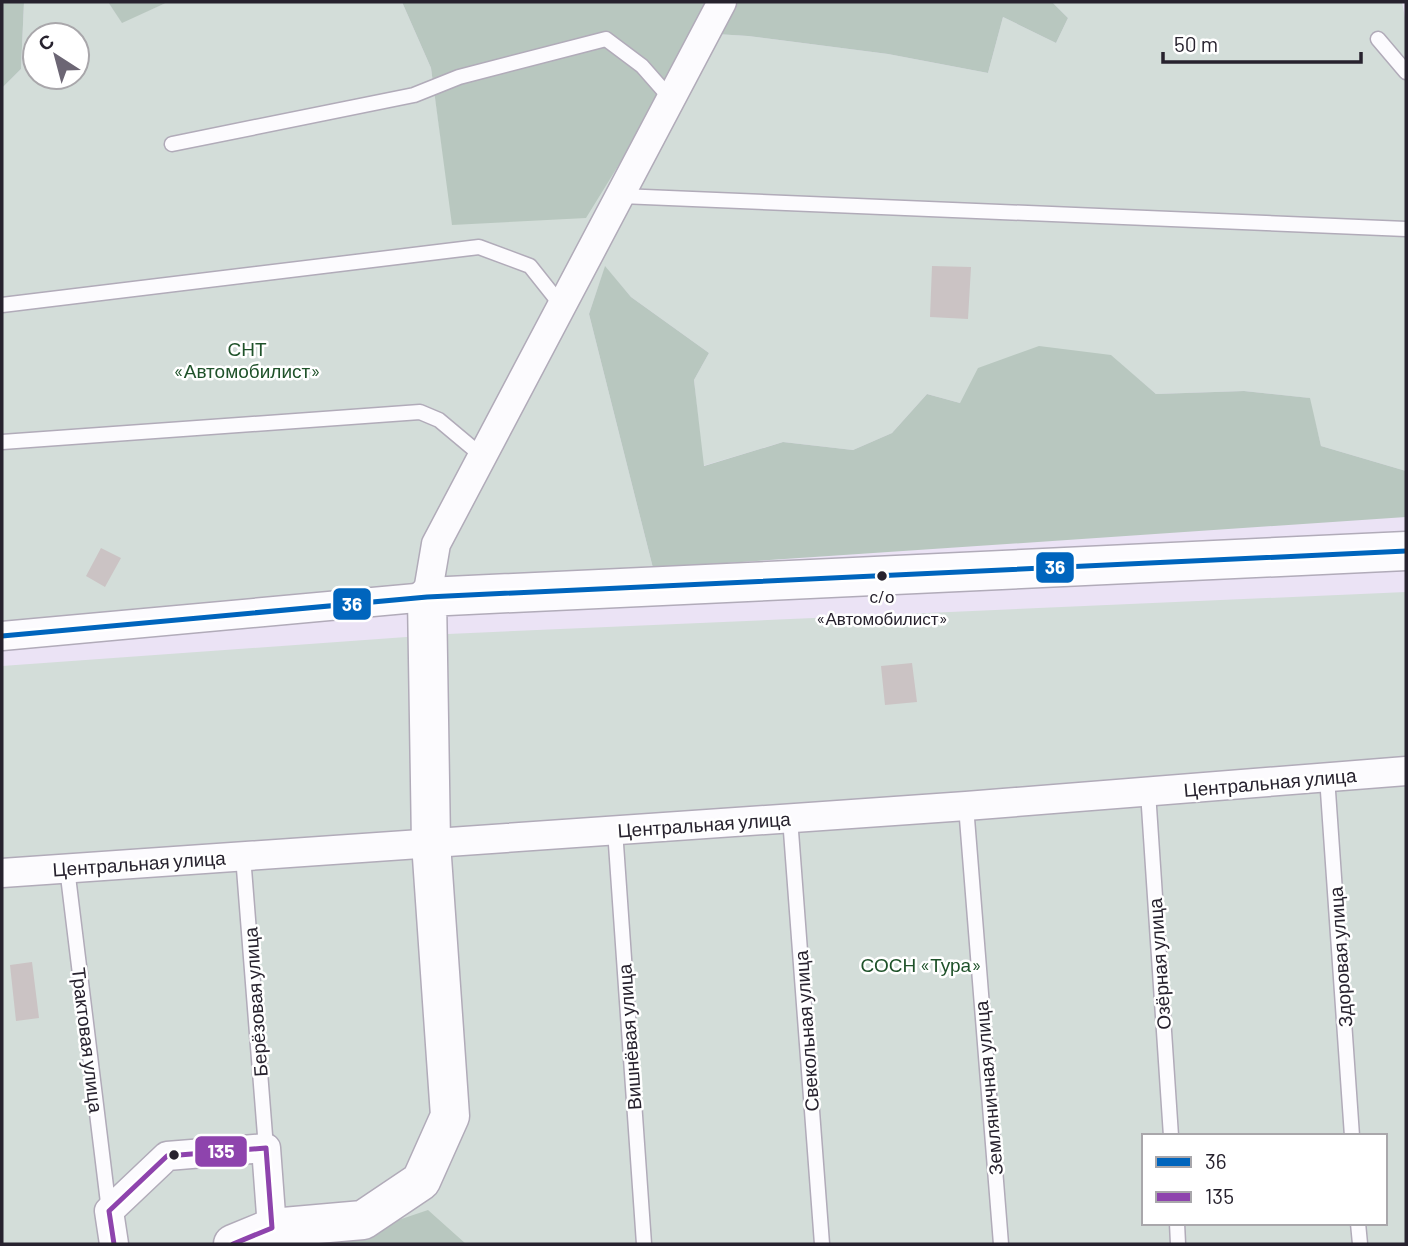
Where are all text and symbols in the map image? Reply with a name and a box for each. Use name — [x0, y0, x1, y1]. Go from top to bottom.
north arrow — [21, 21, 91, 91]
scale bar — [1163, 21, 1361, 65]
text: С — [33, 28, 58, 55]
text: 50 m — [1174, 31, 1218, 56]
park label: СНТ «Автомобилист» — [174, 337, 320, 382]
line badge: 36 — [1035, 551, 1075, 584]
text: 36 — [1045, 555, 1065, 578]
marker: с/о «Автомобилист» — [875, 569, 889, 583]
place label: с/о «Автомобилист» — [816, 586, 948, 628]
line badge: 36 — [332, 587, 372, 621]
text: 36 — [342, 592, 362, 615]
street label: Центральная улица — [1183, 763, 1358, 801]
street label: Центральная улица — [617, 806, 792, 842]
street label: Центральная улица — [52, 845, 227, 881]
street label: Здоровая улица — [1324, 885, 1356, 1028]
street label: Озёрная улица — [1143, 897, 1175, 1031]
street label: Берёзовая улица — [238, 926, 272, 1078]
street label: Свекольная улица — [789, 949, 823, 1112]
park label: СОСН «Тура» — [861, 953, 981, 976]
street label: Вишнёвая улица — [612, 963, 646, 1111]
street label: Трактовая улица — [68, 966, 108, 1114]
street label: Земляничная улица — [969, 999, 1007, 1176]
legend — [1142, 1134, 1387, 1225]
line badge: 135 — [194, 1135, 248, 1168]
text: 135 — [207, 1139, 235, 1162]
unlabelled marker — [167, 1148, 181, 1162]
text: 36 — [1205, 1148, 1227, 1173]
text: 135 — [1205, 1183, 1234, 1208]

